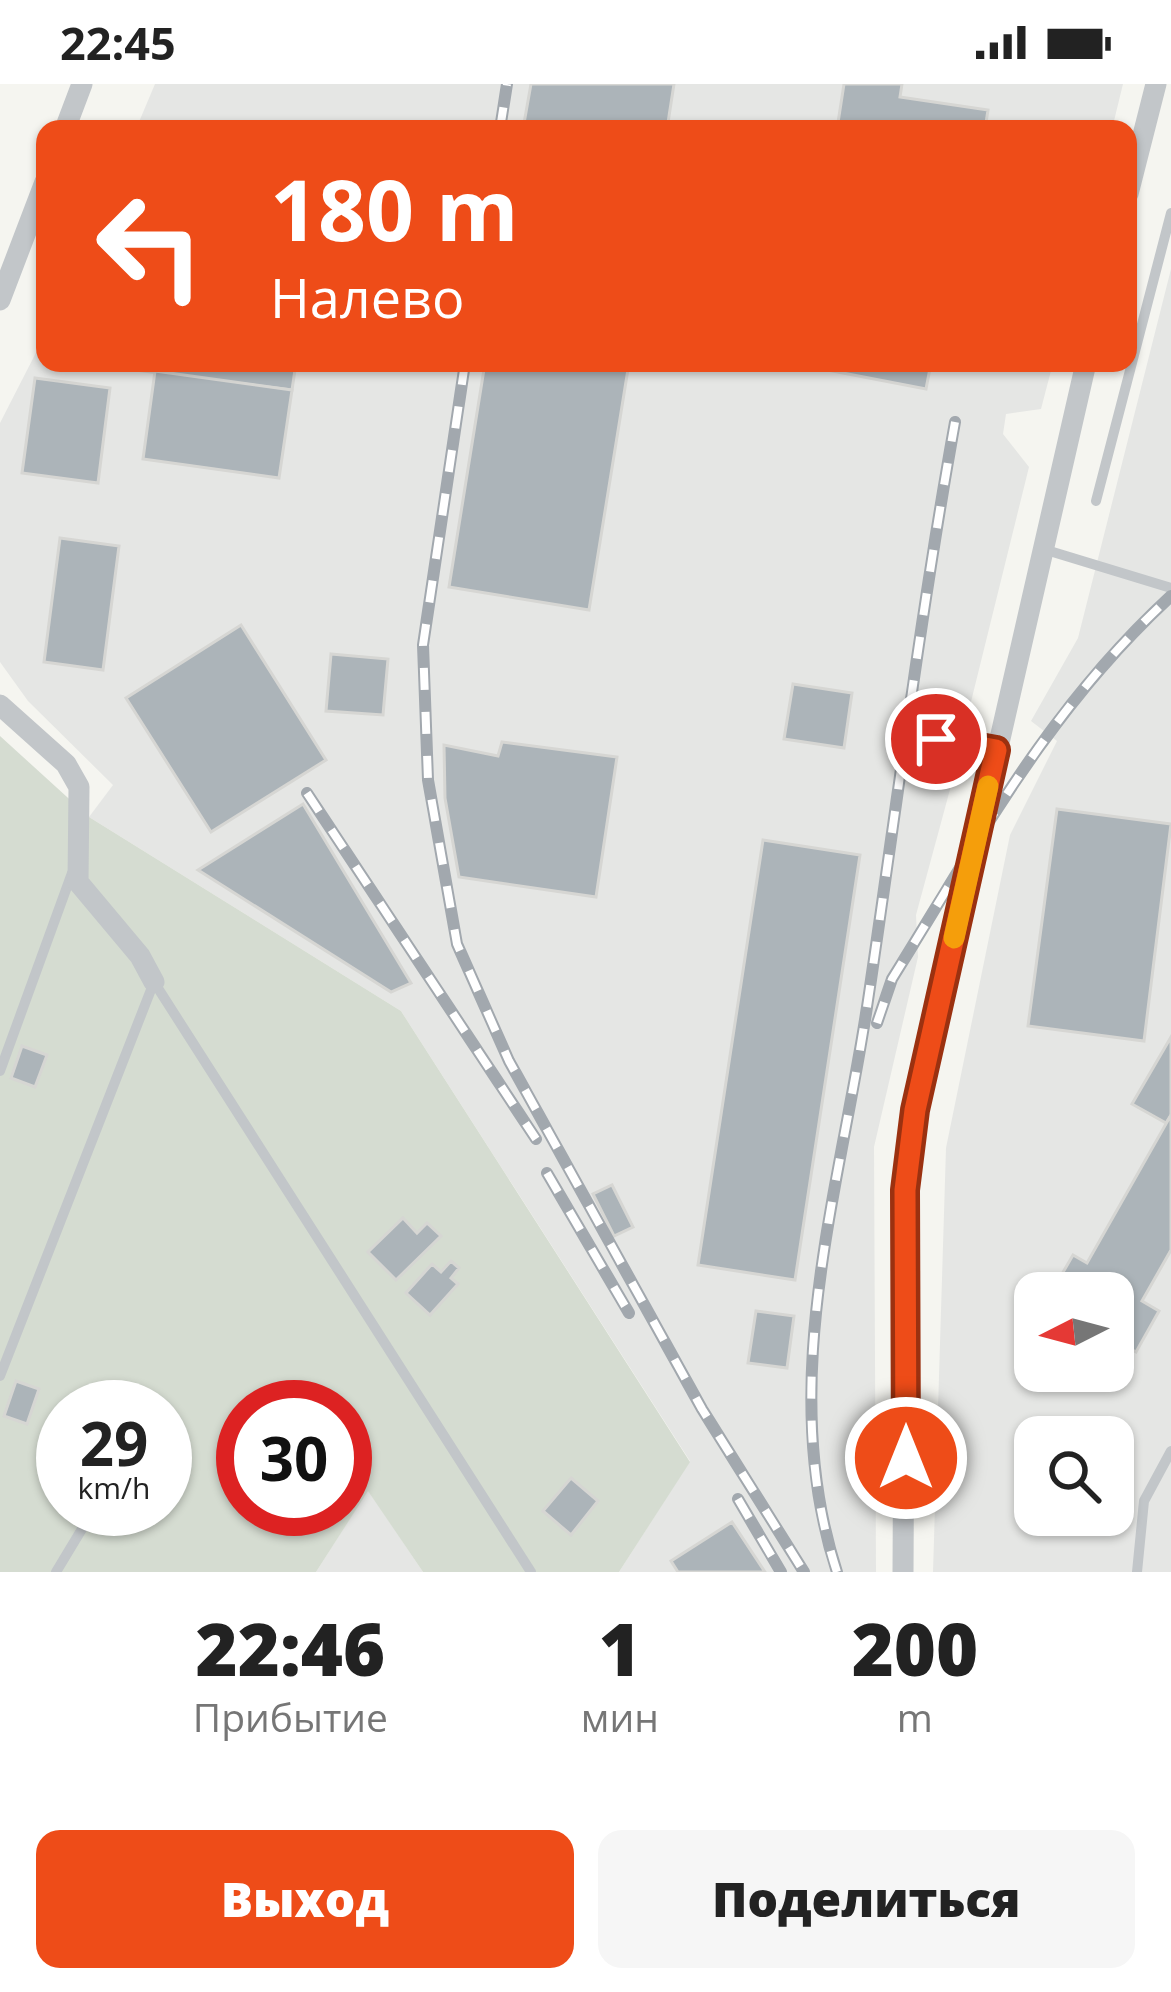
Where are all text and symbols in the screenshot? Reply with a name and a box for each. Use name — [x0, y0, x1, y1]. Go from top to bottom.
text: 22:45 — [60, 12, 176, 73]
text: 180 m — [270, 151, 518, 266]
icon: left — [72, 168, 228, 324]
text: Налево — [270, 260, 465, 334]
pin — [885, 688, 987, 790]
icon: arrive — [903, 706, 969, 772]
north arrow — [1014, 1272, 1134, 1392]
map controls — [1014, 1272, 1134, 1536]
speed limit sign: 30 — [216, 1380, 372, 1536]
position arrow — [843, 1395, 969, 1521]
text: 29 — [80, 1402, 148, 1484]
button: search — [1014, 1416, 1134, 1536]
text: km/h — [78, 1467, 150, 1508]
text: 22:46 — [196, 1599, 385, 1697]
text: 1 — [599, 1599, 641, 1697]
text: 200 — [852, 1599, 978, 1697]
text: Прибытие — [193, 1690, 388, 1743]
text: мин — [581, 1690, 659, 1743]
text: m — [897, 1690, 933, 1743]
button: Выход — [36, 1830, 574, 1968]
button: Поделиться — [598, 1830, 1135, 1968]

